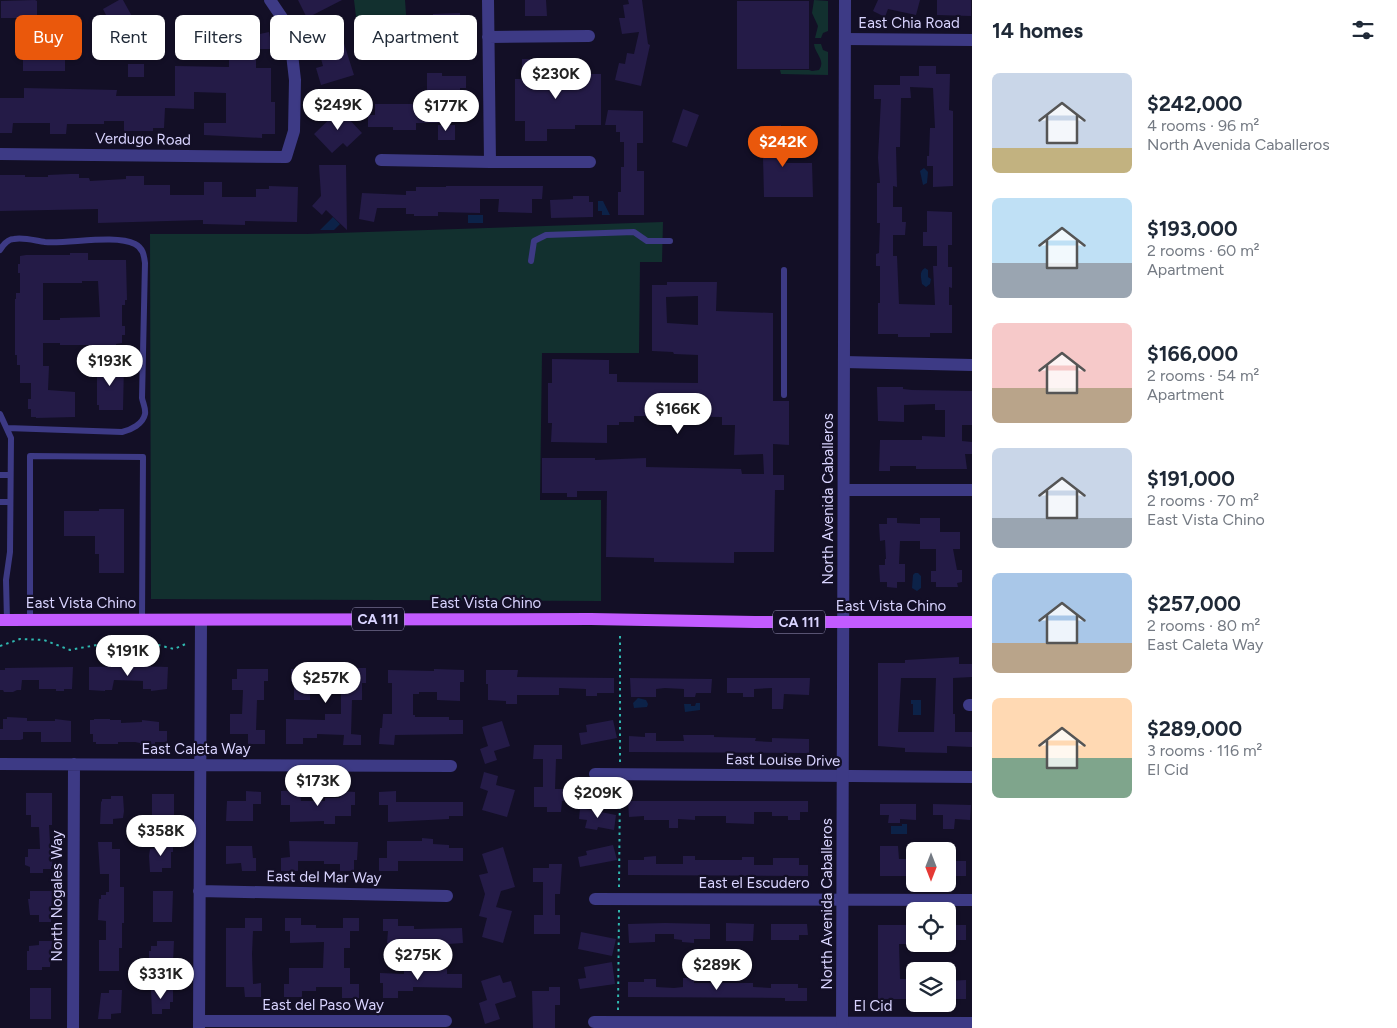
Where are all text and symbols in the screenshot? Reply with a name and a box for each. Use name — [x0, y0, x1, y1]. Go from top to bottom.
street label: East Chia Road — [858, 14, 960, 32]
chip: Buy — [15, 15, 82, 60]
chip: Rent — [92, 15, 165, 60]
chip: Filters — [175, 15, 260, 60]
chip: New — [270, 15, 344, 60]
chip: Apartment — [354, 15, 477, 60]
icon: filters — [1349, 16, 1377, 44]
text: 14 homes — [992, 18, 1083, 43]
pin: $230K — [521, 58, 591, 100]
text: $230K — [532, 64, 580, 83]
pin: $249K — [303, 88, 373, 131]
pin: $177K — [411, 90, 481, 132]
text: $242,000 — [1147, 91, 1242, 116]
icon: home — [1032, 93, 1092, 153]
text: $249K — [314, 95, 362, 114]
text: $177K — [424, 96, 468, 115]
text: 4 rooms · 96 m² — [1147, 116, 1259, 135]
pin: $242K — [748, 126, 818, 168]
street label: Verdugo Road — [95, 129, 191, 149]
text: $242K — [759, 132, 807, 151]
text: North Avenida Caballeros — [1147, 135, 1330, 154]
text: $193,000 — [1147, 216, 1238, 241]
icon: home — [1032, 218, 1092, 278]
text: 2 rooms · 60 m² — [1147, 241, 1260, 260]
text: Apartment — [1147, 260, 1224, 279]
text: $166,000 — [1147, 341, 1238, 366]
icon: home — [1032, 343, 1092, 403]
pin: $193K — [75, 344, 145, 387]
text: $193K — [88, 351, 132, 370]
text: 2 rooms · 54 m² — [1147, 366, 1259, 385]
text: Apartment — [1147, 385, 1224, 404]
pin: $166K — [643, 392, 713, 435]
text: $166K — [656, 399, 700, 418]
street label: North Avenida Caballeros — [819, 413, 837, 585]
text: $191,000 — [1147, 466, 1235, 491]
icon: home — [1032, 468, 1092, 528]
text: 2 rooms · 70 m² — [1147, 491, 1259, 510]
text: East Vista Chino — [1147, 510, 1265, 529]
text: $257,000 — [1147, 591, 1241, 616]
icon: home — [1032, 593, 1092, 653]
street label: East Vista Chino — [26, 594, 137, 612]
street label: East Vista Chino — [431, 594, 542, 612]
street label: East Vista Chino — [836, 597, 947, 615]
road number: CA 111 — [352, 608, 404, 630]
road number: CA 111 — [773, 610, 825, 634]
text: 2 rooms · 80 m² — [1147, 616, 1260, 635]
pin: $191K — [93, 634, 163, 677]
text: East Caleta Way — [1147, 635, 1263, 654]
text: $191K — [107, 641, 149, 660]
pin: $257K — [291, 662, 361, 704]
text: $257K — [303, 668, 349, 687]
text: $289,000 — [1147, 716, 1242, 741]
icon: home — [1032, 718, 1092, 778]
street label: East Caleta Way — [141, 740, 251, 758]
text: 3 rooms · 116 m² — [1147, 741, 1262, 760]
street label: East Louise Drive — [725, 750, 841, 770]
text: El Cid — [1147, 760, 1189, 779]
pin: $173K — [283, 764, 353, 807]
text: $173K — [296, 771, 340, 790]
pin: $209K — [563, 776, 633, 819]
text: $209K — [574, 783, 622, 802]
pin: $358K — [126, 814, 196, 857]
street label: North Avenida Caballeros — [818, 818, 836, 990]
text: $358K — [137, 821, 185, 840]
street label: North Nogales Way — [48, 830, 66, 962]
north arrow — [906, 842, 956, 892]
map controls — [906, 842, 956, 1012]
street label: East del Mar Way — [266, 867, 382, 887]
street label: East el Escudero — [698, 874, 810, 892]
button: locate — [906, 902, 956, 952]
pin: $275K — [383, 938, 453, 981]
text: $275K — [395, 945, 441, 964]
pin: $289K — [682, 948, 752, 991]
text: $289K — [693, 955, 741, 974]
pin: $331K — [126, 958, 196, 1000]
button: layers — [906, 962, 956, 1012]
text: $331K — [139, 964, 183, 983]
street label: East del Paso Way — [262, 996, 384, 1014]
street label: El Cid — [854, 997, 892, 1015]

